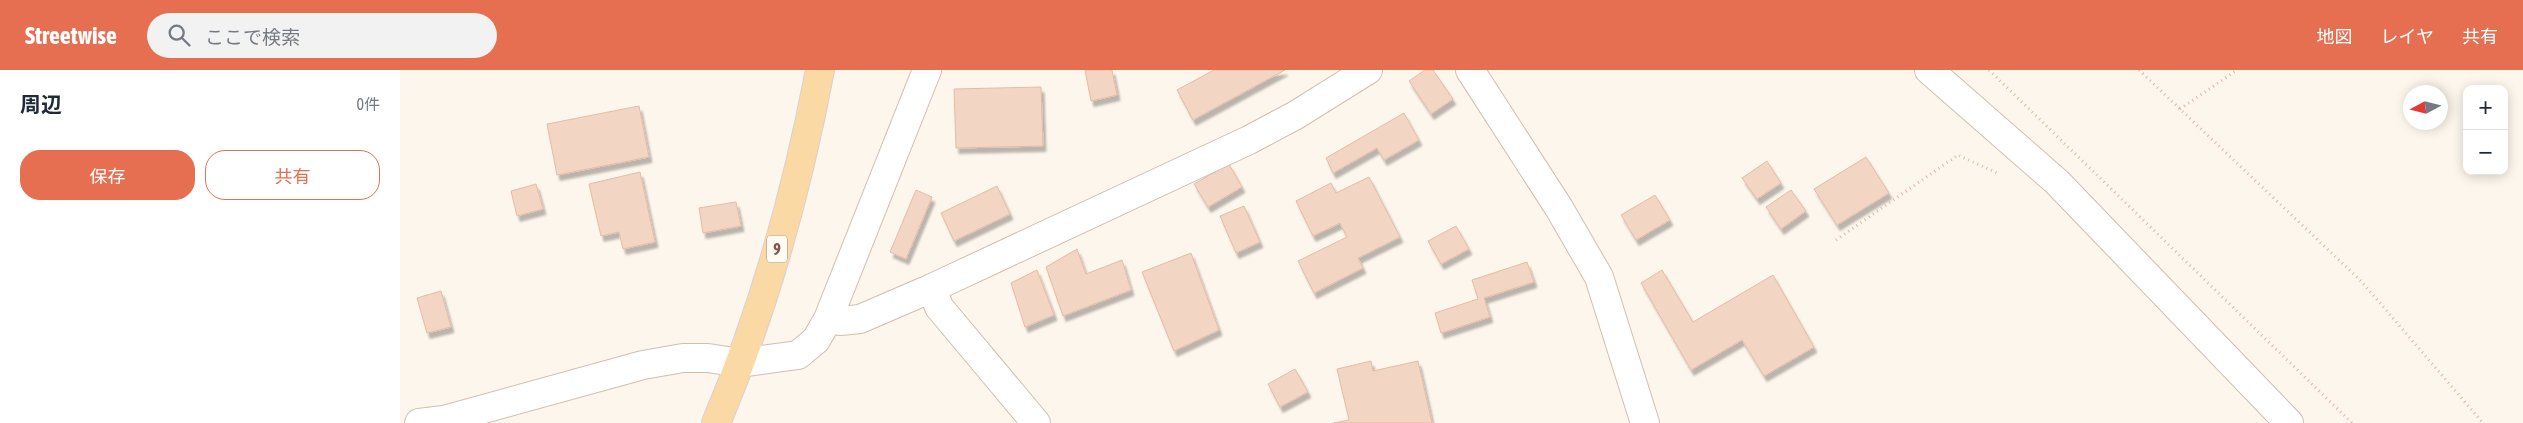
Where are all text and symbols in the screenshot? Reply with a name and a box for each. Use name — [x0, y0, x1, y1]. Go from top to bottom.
search box — [147, 13, 497, 58]
icon: search — [165, 21, 193, 49]
text: Streetwise — [25, 22, 117, 49]
text: ここで検索 — [205, 26, 300, 48]
text: 地図 — [2317, 26, 2353, 47]
text: レイヤ — [2381, 26, 2434, 47]
text: 共有 — [2462, 26, 2498, 47]
north arrow — [2403, 85, 2448, 130]
map controls — [2463, 85, 2508, 175]
button: + — [2463, 85, 2508, 130]
text: 周辺 — [20, 92, 62, 116]
text: 0件 — [356, 95, 380, 113]
button: − — [2463, 130, 2508, 175]
button: 保存 — [20, 150, 195, 200]
button: 共有 — [205, 150, 380, 200]
road number: 9 — [767, 235, 787, 262]

